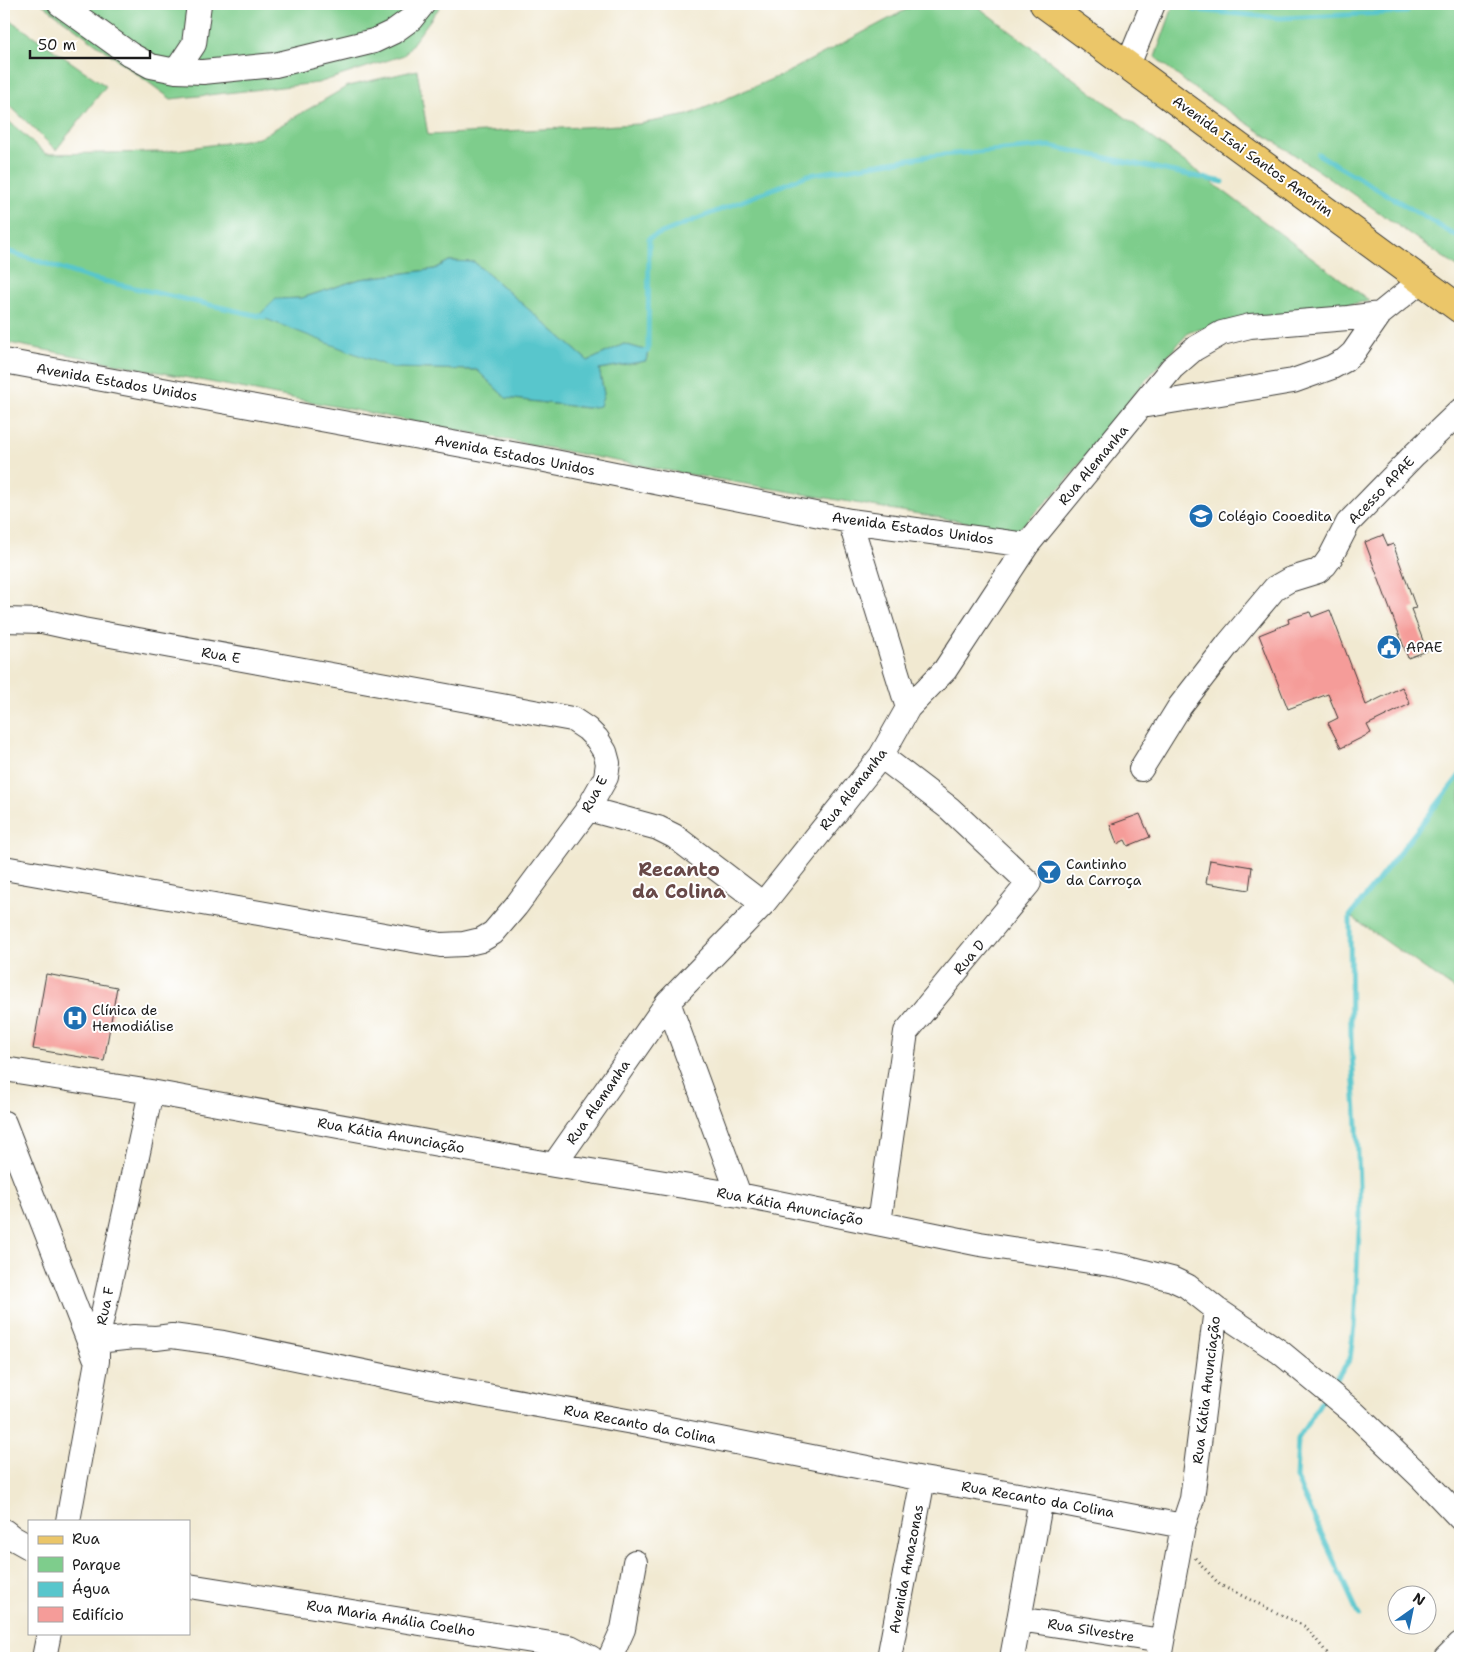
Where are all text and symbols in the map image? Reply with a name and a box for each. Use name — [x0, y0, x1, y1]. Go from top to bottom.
scale bar — [30, 28, 150, 60]
text: 50 m — [38, 35, 76, 55]
street label: Avenida Isai Santos Amorim — [1169, 92, 1337, 220]
street label: Avenida Estados Unidos — [35, 359, 199, 405]
street label: Rua Alemanha — [1054, 421, 1132, 509]
street label: Avenida Estados Unidos — [433, 431, 597, 479]
street label: Acesso APAE — [1344, 452, 1418, 528]
school or university icon: Colégio Cooedita — [1188, 503, 1214, 529]
place label: Colégio Cooedita — [1218, 507, 1332, 525]
street label: Avenida Estados Unidos — [831, 508, 995, 548]
public building icon: APAE — [1376, 634, 1402, 660]
place label: APAE — [1406, 638, 1443, 656]
street label: Rua E — [200, 643, 242, 667]
street label: Rua Alemanha — [815, 744, 891, 834]
street label: Rua E — [577, 772, 611, 816]
place label: Cantinho da Carroça — [1066, 855, 1142, 889]
district label: Recanto da Colina — [632, 857, 726, 904]
bar icon: Cantinho da Carroça — [1036, 859, 1062, 885]
street label: Rua D — [949, 936, 989, 978]
place label: Clínica de Hemodiálise — [92, 1001, 174, 1035]
hospital icon: Clínica de Hemodiálise — [62, 1005, 88, 1031]
street label: Rua Alemanha — [562, 1056, 634, 1148]
street label: Rua Kátia Anunciação — [316, 1113, 466, 1157]
street label: Rua Kátia Anunciação — [715, 1183, 865, 1229]
street label: Rua F — [92, 1285, 118, 1327]
street label: Rua Kátia Anunciação — [1188, 1315, 1224, 1465]
street label: Rua Recanto da Colina — [562, 1400, 718, 1448]
street label: Rua Recanto da Colina — [960, 1477, 1116, 1521]
street label: Avenida Amazonas — [885, 1503, 927, 1635]
legend — [28, 1520, 190, 1634]
text: Rua — [72, 1529, 101, 1549]
text: Parque — [72, 1555, 121, 1575]
text: Água — [72, 1578, 111, 1599]
north arrow — [1386, 1584, 1436, 1634]
text: N — [1410, 1589, 1429, 1610]
street label: Rua Maria Anália Coelho — [305, 1596, 477, 1640]
text: Edifício — [72, 1605, 124, 1625]
street label: Rua Silvestre — [1046, 1614, 1136, 1646]

